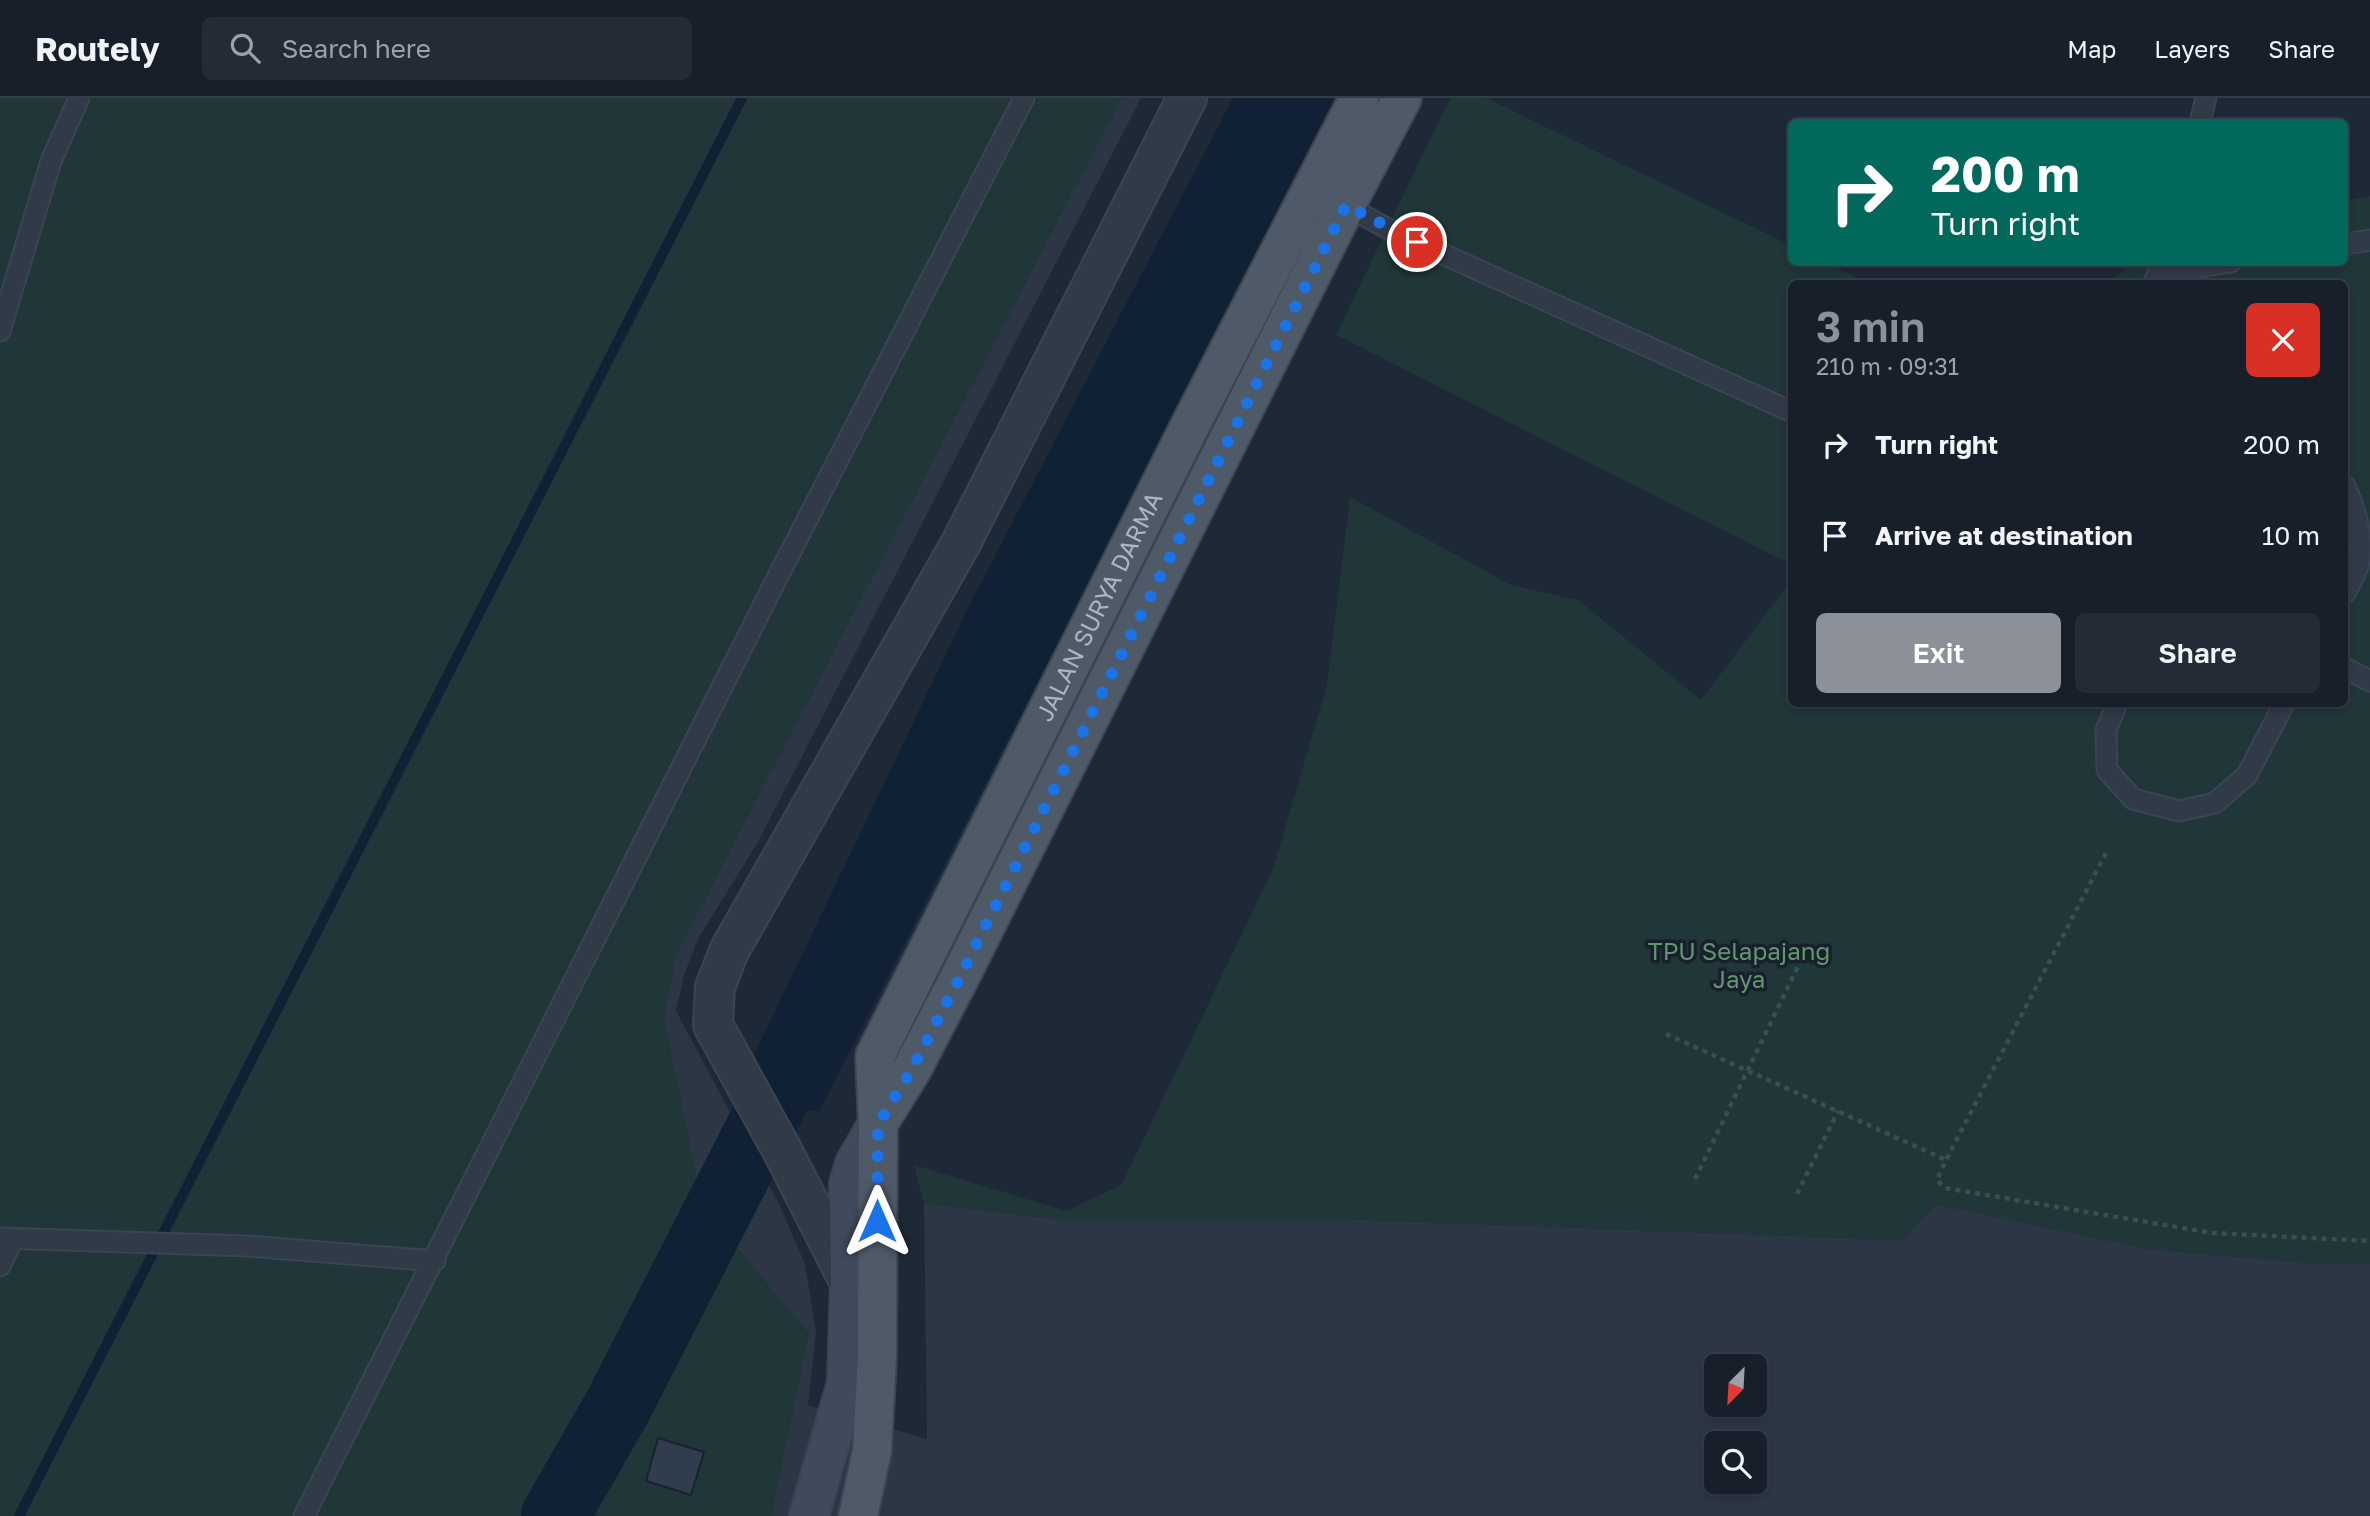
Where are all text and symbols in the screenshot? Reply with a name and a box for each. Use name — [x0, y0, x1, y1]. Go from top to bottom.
search box — [202, 17, 692, 80]
text: Routely — [35, 29, 160, 68]
icon: search — [226, 29, 264, 67]
text: Search here — [282, 33, 431, 64]
text: Map — [2067, 34, 2116, 63]
text: Layers — [2154, 34, 2230, 63]
text: Share — [2268, 34, 2335, 63]
text: 200 m — [1931, 144, 2080, 203]
icon: right — [1816, 147, 1907, 238]
text: Turn right — [1931, 204, 2080, 242]
pin — [1387, 212, 1447, 272]
icon: arrive — [1398, 223, 1436, 261]
text: 3 min — [1816, 301, 1925, 351]
button: close — [2246, 303, 2320, 377]
text: 210 m · 09:31 — [1816, 352, 1959, 380]
icon: right — [1816, 426, 1854, 464]
text: Turn right — [1875, 429, 1998, 460]
text: 200 m — [2243, 429, 2320, 460]
street label: JALAN SURYA DARMA — [1029, 487, 1168, 725]
icon: arrive — [1816, 517, 1854, 555]
text: Arrive at destination — [1875, 520, 2133, 551]
text: 10 m — [2262, 520, 2320, 551]
button: Exit — [1816, 613, 2061, 693]
button: Share — [2075, 613, 2320, 693]
park label: TPU Selapajang Jaya — [1648, 936, 1830, 993]
position arrow — [840, 1184, 914, 1258]
north arrow — [1704, 1354, 1768, 1418]
map controls — [1704, 1354, 1767, 1494]
button: search — [1704, 1431, 1767, 1494]

